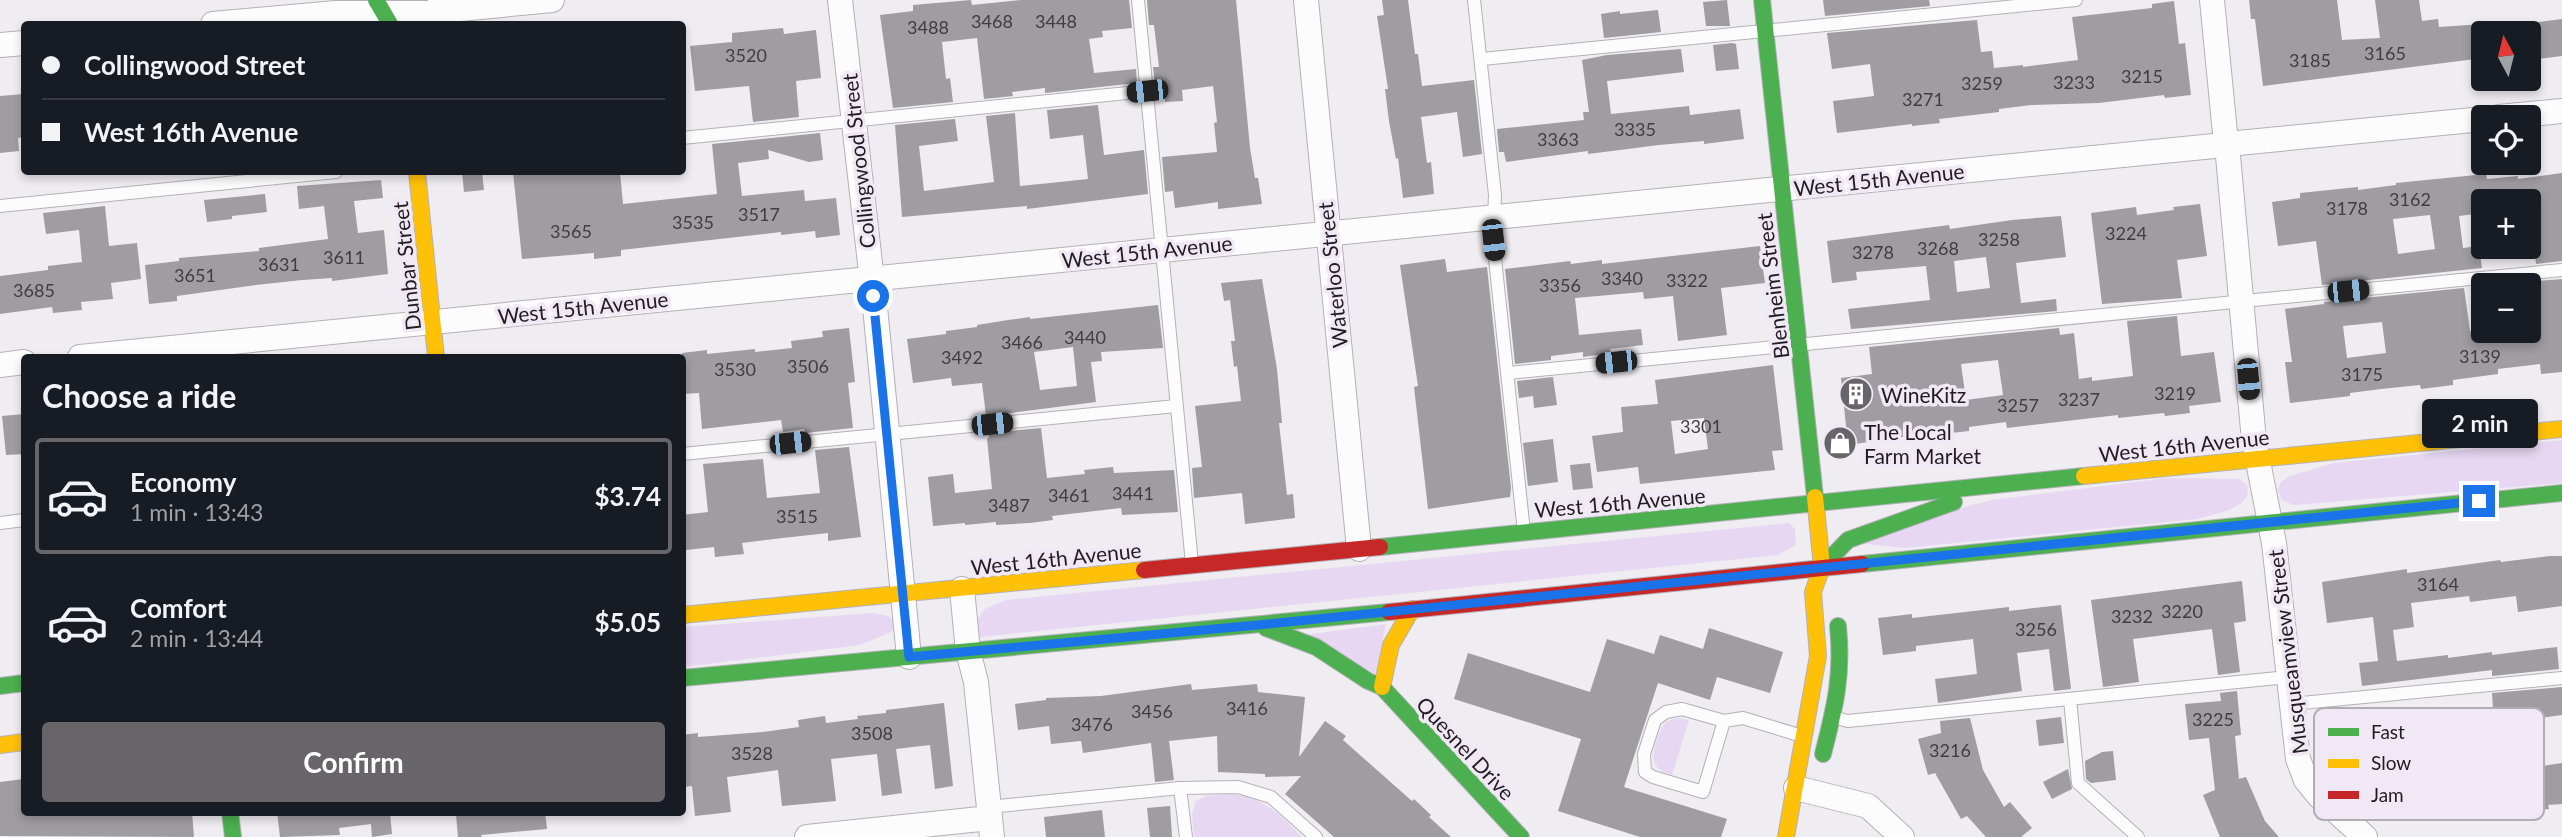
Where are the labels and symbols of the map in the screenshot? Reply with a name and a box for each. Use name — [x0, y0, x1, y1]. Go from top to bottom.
house number: 3468 — [971, 10, 1013, 32]
house number: 3448 — [1035, 10, 1077, 32]
house number: 3488 — [907, 16, 949, 38]
north arrow — [2471, 21, 2541, 91]
house number: 3165 — [2364, 42, 2406, 64]
house number: 3520 — [725, 44, 767, 66]
house number: 3185 — [2289, 49, 2331, 71]
house number: 3215 — [2121, 65, 2163, 87]
house number: 3233 — [2053, 71, 2095, 93]
street label: Collingwood Street — [836, 72, 880, 250]
house number: 3259 — [1961, 72, 2003, 94]
car — [1126, 78, 1169, 104]
house number: 3271 — [1902, 88, 1944, 110]
house number: 3335 — [1614, 118, 1656, 140]
house number: 3363 — [1537, 128, 1579, 150]
street label: West 15th Avenue — [1792, 158, 1966, 200]
house number: 3162 — [2389, 188, 2431, 210]
house number: 3178 — [2326, 197, 2368, 219]
street label: Dunbar Street — [387, 200, 425, 332]
street label: Waterloo Street — [1312, 200, 1352, 349]
house number: 3517 — [738, 203, 780, 225]
house number: 3535 — [672, 211, 714, 233]
street label: Blenheim Street — [1751, 211, 1793, 360]
car — [1481, 218, 1506, 262]
house number: 3565 — [550, 220, 592, 242]
house number: 3224 — [2105, 222, 2147, 244]
house number: 3258 — [1978, 228, 2020, 250]
street label: West 15th Avenue — [1060, 230, 1234, 272]
house number: 3268 — [1917, 237, 1959, 259]
house number: 3278 — [1852, 241, 1894, 263]
house number: 3611 — [323, 246, 365, 268]
house number: 3631 — [258, 253, 300, 275]
house number: 3651 — [174, 264, 216, 286]
house number: 3340 — [1601, 267, 1643, 289]
house number: 3322 — [1666, 269, 1708, 291]
house number: 3356 — [1539, 274, 1581, 296]
car — [2327, 278, 2370, 304]
house number: 3685 — [13, 279, 55, 301]
route start — [857, 280, 889, 312]
street label: West 15th Avenue — [496, 286, 670, 328]
house number: 3440 — [1064, 326, 1106, 348]
house number: 3466 — [1001, 331, 1043, 353]
house number: 3139 — [2459, 345, 2501, 367]
house number: 3492 — [941, 346, 983, 368]
car — [1595, 349, 1638, 375]
house number: 3506 — [787, 355, 829, 377]
car — [2236, 357, 2261, 401]
house number: 3530 — [714, 358, 756, 380]
house number: 3175 — [2341, 363, 2383, 385]
building icon: WineKitz — [1837, 375, 1875, 413]
place label: WineKitz — [1881, 382, 1966, 407]
house number: 3219 — [2154, 382, 2196, 404]
house number: 3237 — [2058, 388, 2100, 410]
house number: 3257 — [1997, 394, 2039, 416]
callout: 2 min — [2421, 400, 2537, 448]
car — [971, 411, 1014, 437]
house number: 3301 — [1680, 415, 1722, 437]
place label: The Local Farm Market — [1864, 419, 1981, 468]
shop icon: The Local Farm Market — [1821, 424, 1859, 462]
street label: West 16th Avenue — [2097, 424, 2271, 466]
car — [769, 430, 812, 456]
house number: 3441 — [1112, 482, 1154, 504]
street label: West 16th Avenue — [1534, 482, 1706, 522]
house number: 3461 — [1048, 484, 1090, 506]
route end — [2463, 485, 2495, 517]
house number: 3487 — [988, 494, 1030, 516]
house number: 3515 — [776, 505, 818, 527]
street label: West 16th Avenue — [969, 537, 1143, 579]
street label: Musqueamview Street — [2262, 548, 2312, 756]
house number: 3164 — [2417, 573, 2459, 595]
house number: 3220 — [2161, 600, 2203, 622]
house number: 3232 — [2111, 605, 2153, 627]
house number: 3256 — [2015, 618, 2057, 640]
street label: Quesnel Drive — [1412, 691, 1520, 805]
house number: 3416 — [1226, 697, 1268, 719]
house number: 3456 — [1131, 700, 1173, 722]
house number: 3225 — [2192, 708, 2234, 730]
legend — [2314, 708, 2544, 820]
house number: 3476 — [1071, 713, 1113, 735]
text: Fast — [2371, 720, 2405, 743]
house number: 3508 — [851, 722, 893, 744]
house number: 3216 — [1929, 739, 1971, 761]
house number: 3528 — [731, 742, 773, 764]
text: Slow — [2371, 751, 2411, 774]
text: Jam — [2371, 783, 2404, 806]

